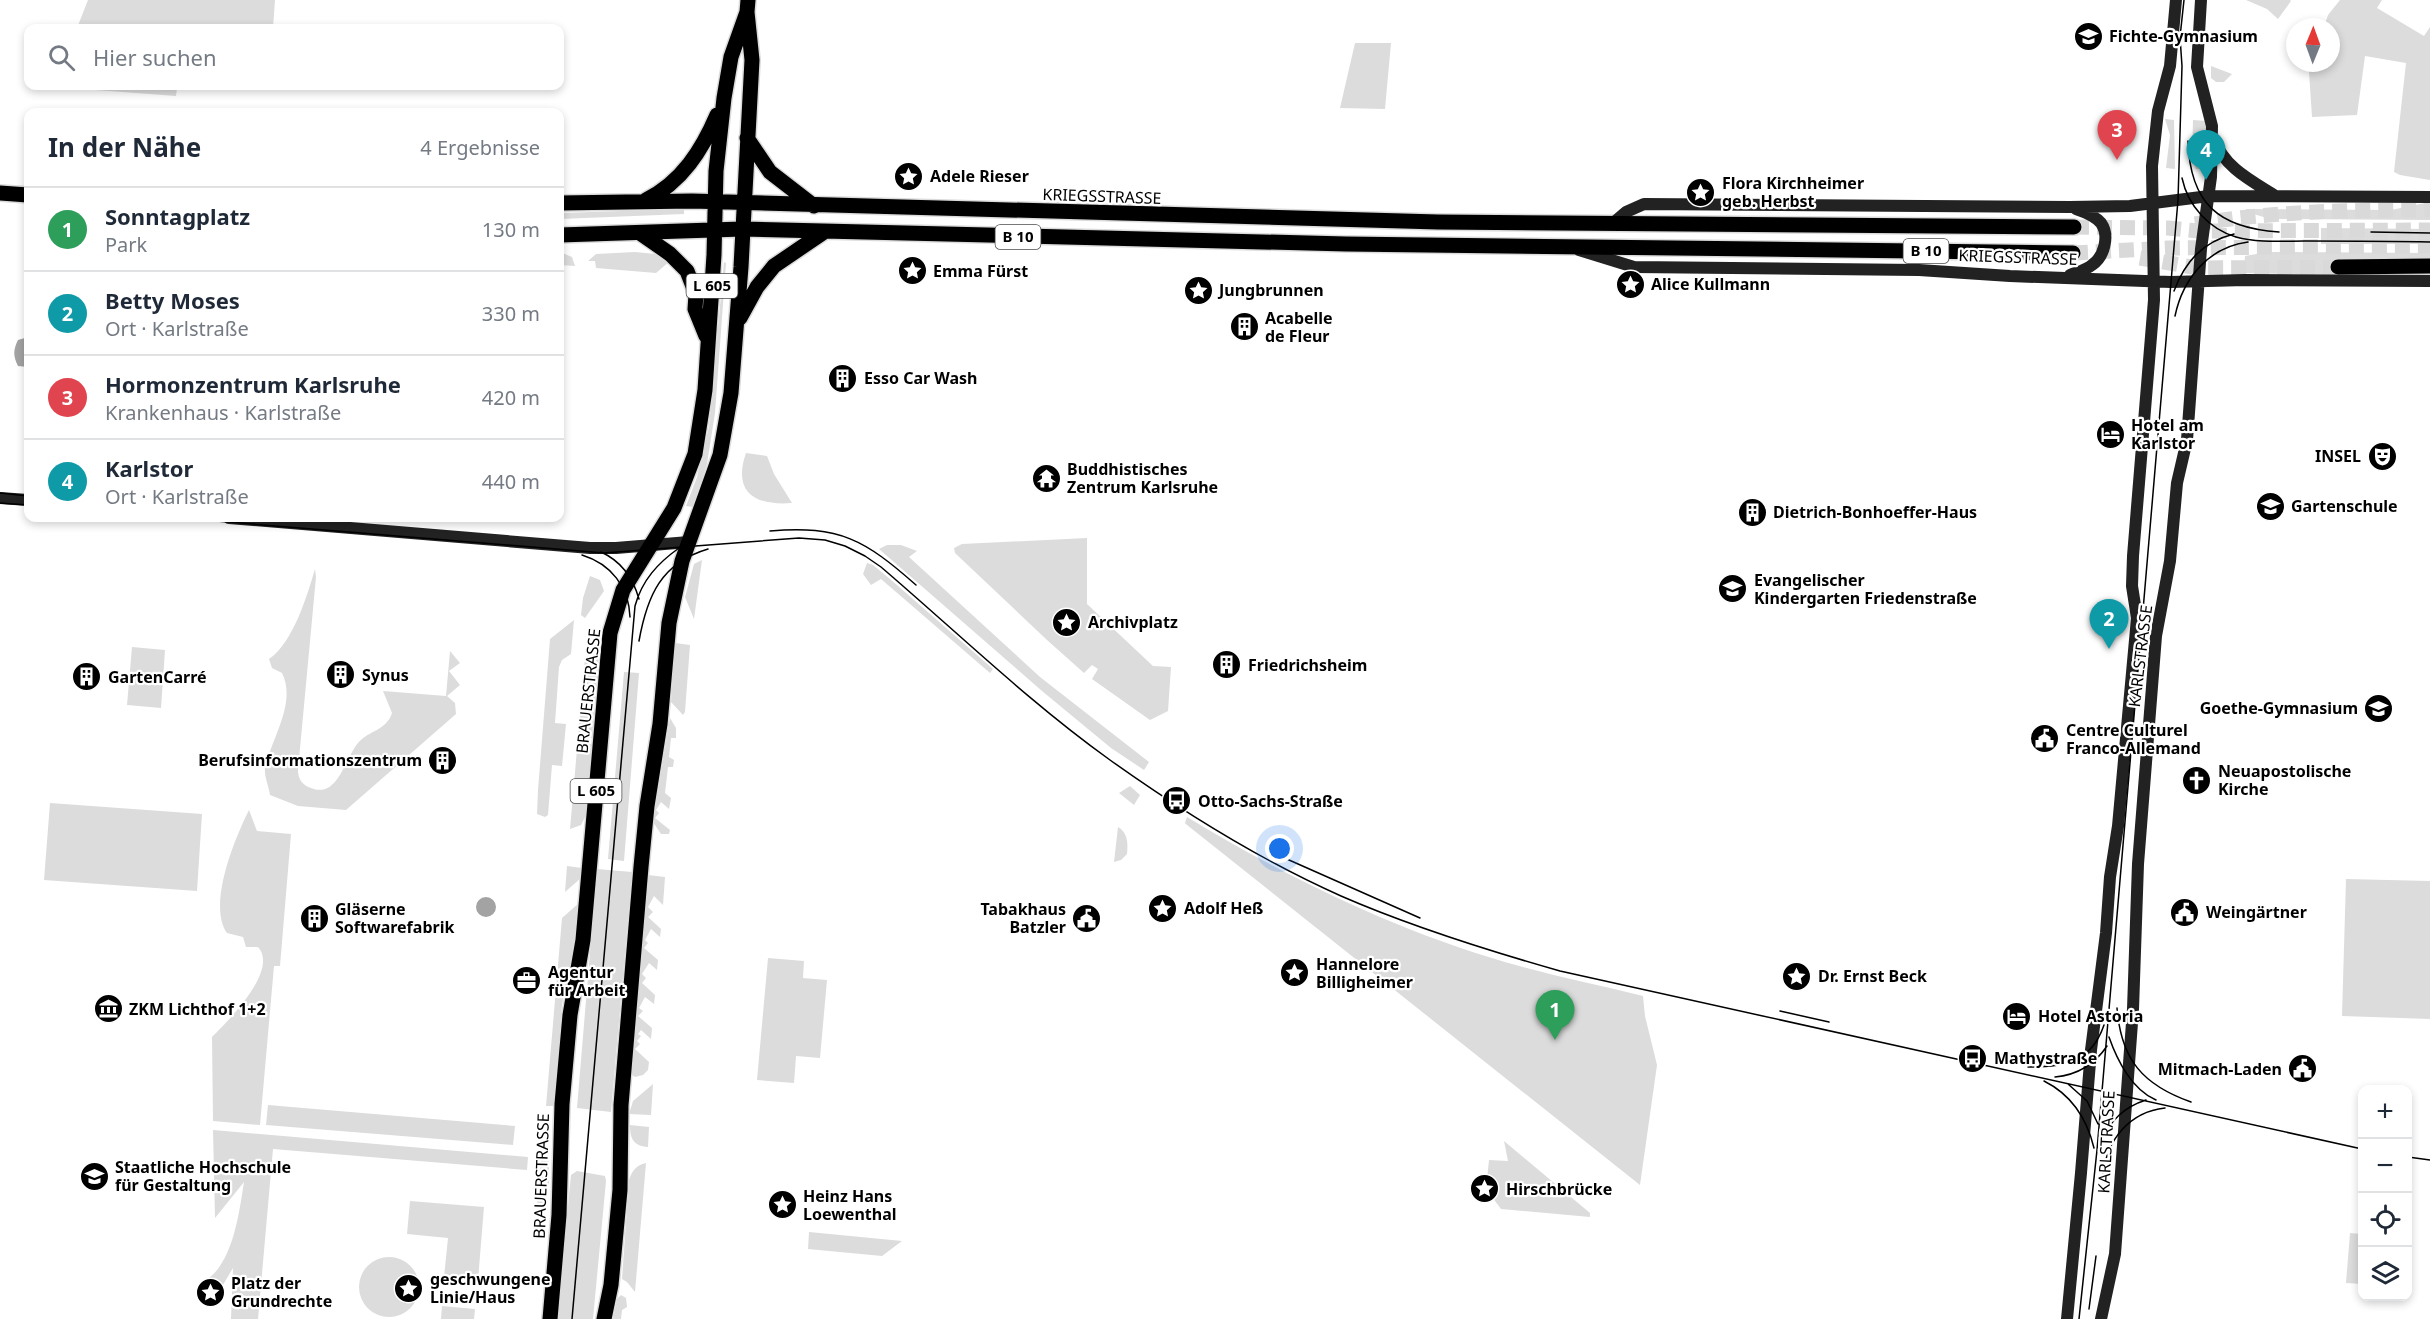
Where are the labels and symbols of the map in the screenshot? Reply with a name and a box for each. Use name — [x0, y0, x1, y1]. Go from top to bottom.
north arrow — [2286, 18, 2340, 72]
school or university icon: Fichte-Gymnasium — [2072, 20, 2104, 52]
place label: Fichte-Gymnasium — [2109, 25, 2258, 47]
pin: 3 — [2098, 110, 2136, 160]
pin: 4 — [2186, 130, 2226, 180]
place icon: Adele Rieser — [893, 160, 925, 192]
place label: Adele Rieser — [930, 165, 1029, 187]
place label: Flora Kirchheimer geb. Herbst — [1722, 172, 1864, 212]
place icon: Flora Kirchheimer geb. Herbst — [1685, 176, 1717, 208]
street label: KRIEGSSTRASSE — [1042, 183, 1162, 209]
road number: B 10 — [996, 225, 1040, 249]
road number: B 10 — [1904, 239, 1948, 263]
street label: KRIEGSSTRASSE — [1958, 244, 2078, 270]
place icon: Emma Fürst — [896, 255, 928, 287]
place label: Emma Fürst — [933, 260, 1028, 282]
place icon: Alice Kullmann — [1614, 268, 1646, 300]
place label: Alice Kullmann — [1651, 273, 1770, 295]
road number: L 605 — [686, 274, 738, 298]
place icon: Jungbrunnen — [1182, 274, 1214, 306]
place label: Jungbrunnen — [1217, 279, 1324, 301]
place label: Acabelle de Fleur — [1265, 307, 1333, 347]
building icon: Acabelle de Fleur — [1228, 311, 1260, 343]
building icon: Esso Car Wash — [827, 362, 859, 394]
place label: Esso Car Wash — [864, 367, 978, 389]
place label: Hotel am Karlstor — [2131, 414, 2204, 454]
hotel icon: Hotel am Karlstor — [2094, 418, 2126, 450]
theatre icon: INSEL — [2366, 440, 2398, 472]
place label: INSEL — [2315, 445, 2361, 467]
place label: Buddhistisches Zentrum Karlsruhe — [1067, 458, 1218, 498]
temple icon: Buddhistisches Zentrum Karlsruhe — [1030, 462, 1062, 494]
school or university icon: Gartenschule — [2254, 490, 2286, 522]
place label: Gartenschule — [2291, 495, 2398, 517]
building icon: Dietrich-Bonhoeffer-Haus — [1736, 496, 1768, 528]
place label: Dietrich-Bonhoeffer-Haus — [1773, 501, 1977, 523]
place label: Evangelischer Kindergarten Friedenstraße — [1754, 569, 1977, 609]
school or university icon: Evangelischer Kindergarten Friedenstraße — [1717, 573, 1749, 605]
pin: 2 — [2090, 600, 2128, 649]
street label: KARLSTRASSE — [2123, 604, 2157, 708]
place icon: Archivplatz — [1051, 606, 1083, 638]
place label: Archivplatz — [1088, 611, 1178, 633]
street label: BRAUERSTRASSE — [571, 627, 605, 755]
building icon: Friedrichsheim — [1211, 649, 1243, 681]
place label: Friedrichsheim — [1248, 654, 1367, 676]
building icon: Synus — [325, 659, 357, 691]
building icon: GartenCarré — [71, 661, 103, 693]
place label: Synus — [362, 664, 409, 686]
place label: GartenCarré — [108, 666, 207, 688]
school or university icon: Goethe-Gymnasium — [2363, 692, 2395, 724]
place label: Goethe-Gymnasium — [2200, 697, 2358, 719]
place label: Centre Culturel Franco-Allemand — [2066, 719, 2201, 759]
public building icon: Centre Culturel Franco-Allemand — [2029, 723, 2061, 755]
building icon: Berufsinformationszentrum — [427, 744, 459, 776]
place label: Berufsinformationszentrum — [198, 749, 422, 771]
place label: Neuapostolische Kirche — [2218, 760, 2351, 800]
church icon: Neuapostolische Kirche — [2181, 764, 2213, 796]
road number: L 605 — [570, 779, 622, 803]
bus stop icon: Otto-Sachs-Straße — [1161, 785, 1193, 817]
place label: Otto-Sachs-Straße — [1198, 790, 1343, 812]
your location — [1265, 834, 1294, 863]
place icon: Adolf Heß — [1147, 892, 1179, 924]
public building icon: Weingärtner — [2169, 896, 2201, 928]
place label: Adolf Heß — [1184, 897, 1263, 919]
place label: Gläserne Softwarefabrik — [335, 898, 454, 938]
place label: Tabakhaus Batzler — [980, 898, 1066, 938]
place label: Weingärtner — [2206, 901, 2307, 923]
building icon: Gläserne Softwarefabrik — [298, 902, 330, 934]
public building icon: Tabakhaus Batzler — [1071, 902, 1103, 934]
place label: Hannelore Billigheimer — [1316, 953, 1413, 993]
place icon: Hannelore Billigheimer — [1279, 957, 1311, 989]
place icon: Dr. Ernst Beck — [1781, 960, 1813, 992]
place label: Agentur für Arbeit — [548, 961, 626, 1001]
office icon: Agentur für Arbeit — [511, 965, 543, 997]
place label: Dr. Ernst Beck — [1818, 965, 1927, 987]
pin: 1 — [1536, 990, 1574, 1040]
museum icon: ZKM Lichthof 1+2 — [92, 993, 124, 1025]
place label: ZKM Lichthof 1+2 — [129, 998, 266, 1020]
hotel icon: Hotel Astoria — [2001, 1000, 2033, 1032]
place label: Hotel Astoria — [2038, 1005, 2143, 1027]
bus stop icon: Mathystraße — [1957, 1042, 1989, 1074]
place label: Mathystraße — [1994, 1047, 2097, 1069]
public building icon: Mitmach-Laden — [2287, 1053, 2319, 1085]
place label: Mitmach-Laden — [2158, 1058, 2282, 1080]
street label: KARLSTRASSE — [2092, 1090, 2120, 1194]
street label: BRAUERSTRASSE — [528, 1113, 554, 1239]
place label: Staatliche Hochschule für Gestaltung — [115, 1156, 291, 1196]
school or university icon: Staatliche Hochschule für Gestaltung — [78, 1160, 110, 1192]
place icon: Hirschbrücke — [1469, 1173, 1501, 1205]
place label: Hirschbrücke — [1506, 1178, 1612, 1200]
place label: Heinz Hans Loewenthal — [803, 1185, 897, 1225]
place icon: Heinz Hans Loewenthal — [766, 1189, 798, 1221]
place label: geschwungene Linie/Haus — [430, 1268, 550, 1308]
place label: Platz der Grundrechte — [231, 1272, 332, 1312]
place icon: geschwungene Linie/Haus — [393, 1272, 425, 1304]
place icon: Platz der Grundrechte — [194, 1276, 226, 1308]

